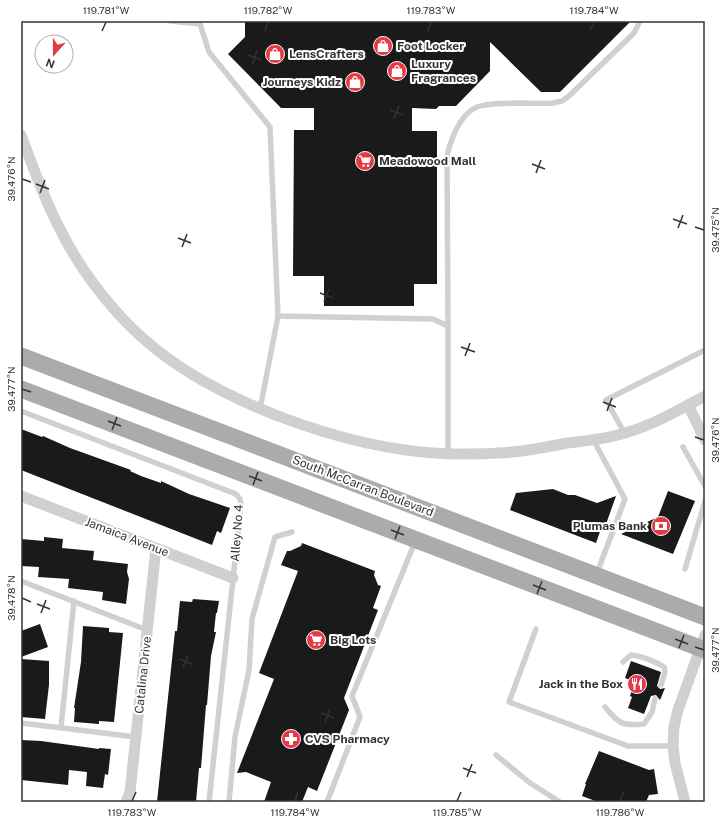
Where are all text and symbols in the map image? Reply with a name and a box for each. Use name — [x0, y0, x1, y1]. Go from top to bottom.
text: 119.781°W — [83, 4, 130, 16]
text: 119.782°W — [244, 4, 293, 16]
text: 119.783°W — [407, 4, 456, 16]
text: 119.784°W — [570, 4, 619, 16]
north arrow — [34, 34, 74, 74]
shop icon: Foot Locker — [372, 35, 394, 57]
place label: Foot Locker — [397, 39, 464, 53]
shop icon: LensCrafters — [264, 43, 286, 65]
place label: LensCrafters — [289, 47, 364, 61]
text: N — [44, 56, 57, 70]
place label: Luxury Fragrances — [411, 57, 476, 85]
shop icon: Luxury Fragrances — [386, 60, 408, 82]
shop icon: Journeys Kidz — [344, 71, 366, 93]
place label: Journeys Kidz — [263, 75, 341, 89]
supermarket icon: Meadowood Mall — [354, 150, 376, 172]
place label: Meadowood Mall — [379, 154, 476, 168]
text: 39.476°N — [5, 156, 17, 202]
text: 39.475°N — [709, 207, 721, 253]
text: 39.477°N — [5, 366, 17, 412]
text: 39.476°N — [709, 417, 721, 463]
street label: South McCarran Boulevard — [290, 453, 436, 519]
street label: Alley No 4 — [228, 503, 246, 562]
street label: Jamaica Avenue — [83, 515, 171, 559]
bank icon: Plumas Bank — [650, 515, 672, 537]
place label: Plumas Bank — [573, 519, 647, 533]
text: 39.478°N — [5, 575, 17, 621]
text: 39.477°N — [709, 627, 721, 673]
supermarket icon: Big Lots — [305, 629, 327, 651]
place label: Big Lots — [330, 633, 376, 647]
street label: Catalina Drive — [132, 635, 154, 714]
restaurant icon: Jack in the Box — [626, 673, 648, 695]
place label: Jack in the Box — [539, 677, 623, 691]
pharmacy icon: CVS Pharmacy — [280, 728, 302, 750]
place label: CVS Pharmacy — [305, 732, 390, 746]
text: 119.783°W — [108, 806, 157, 818]
text: 119.784°W — [271, 806, 320, 818]
text: 119.785°W — [433, 806, 482, 818]
text: 119.786°W — [596, 806, 645, 818]

